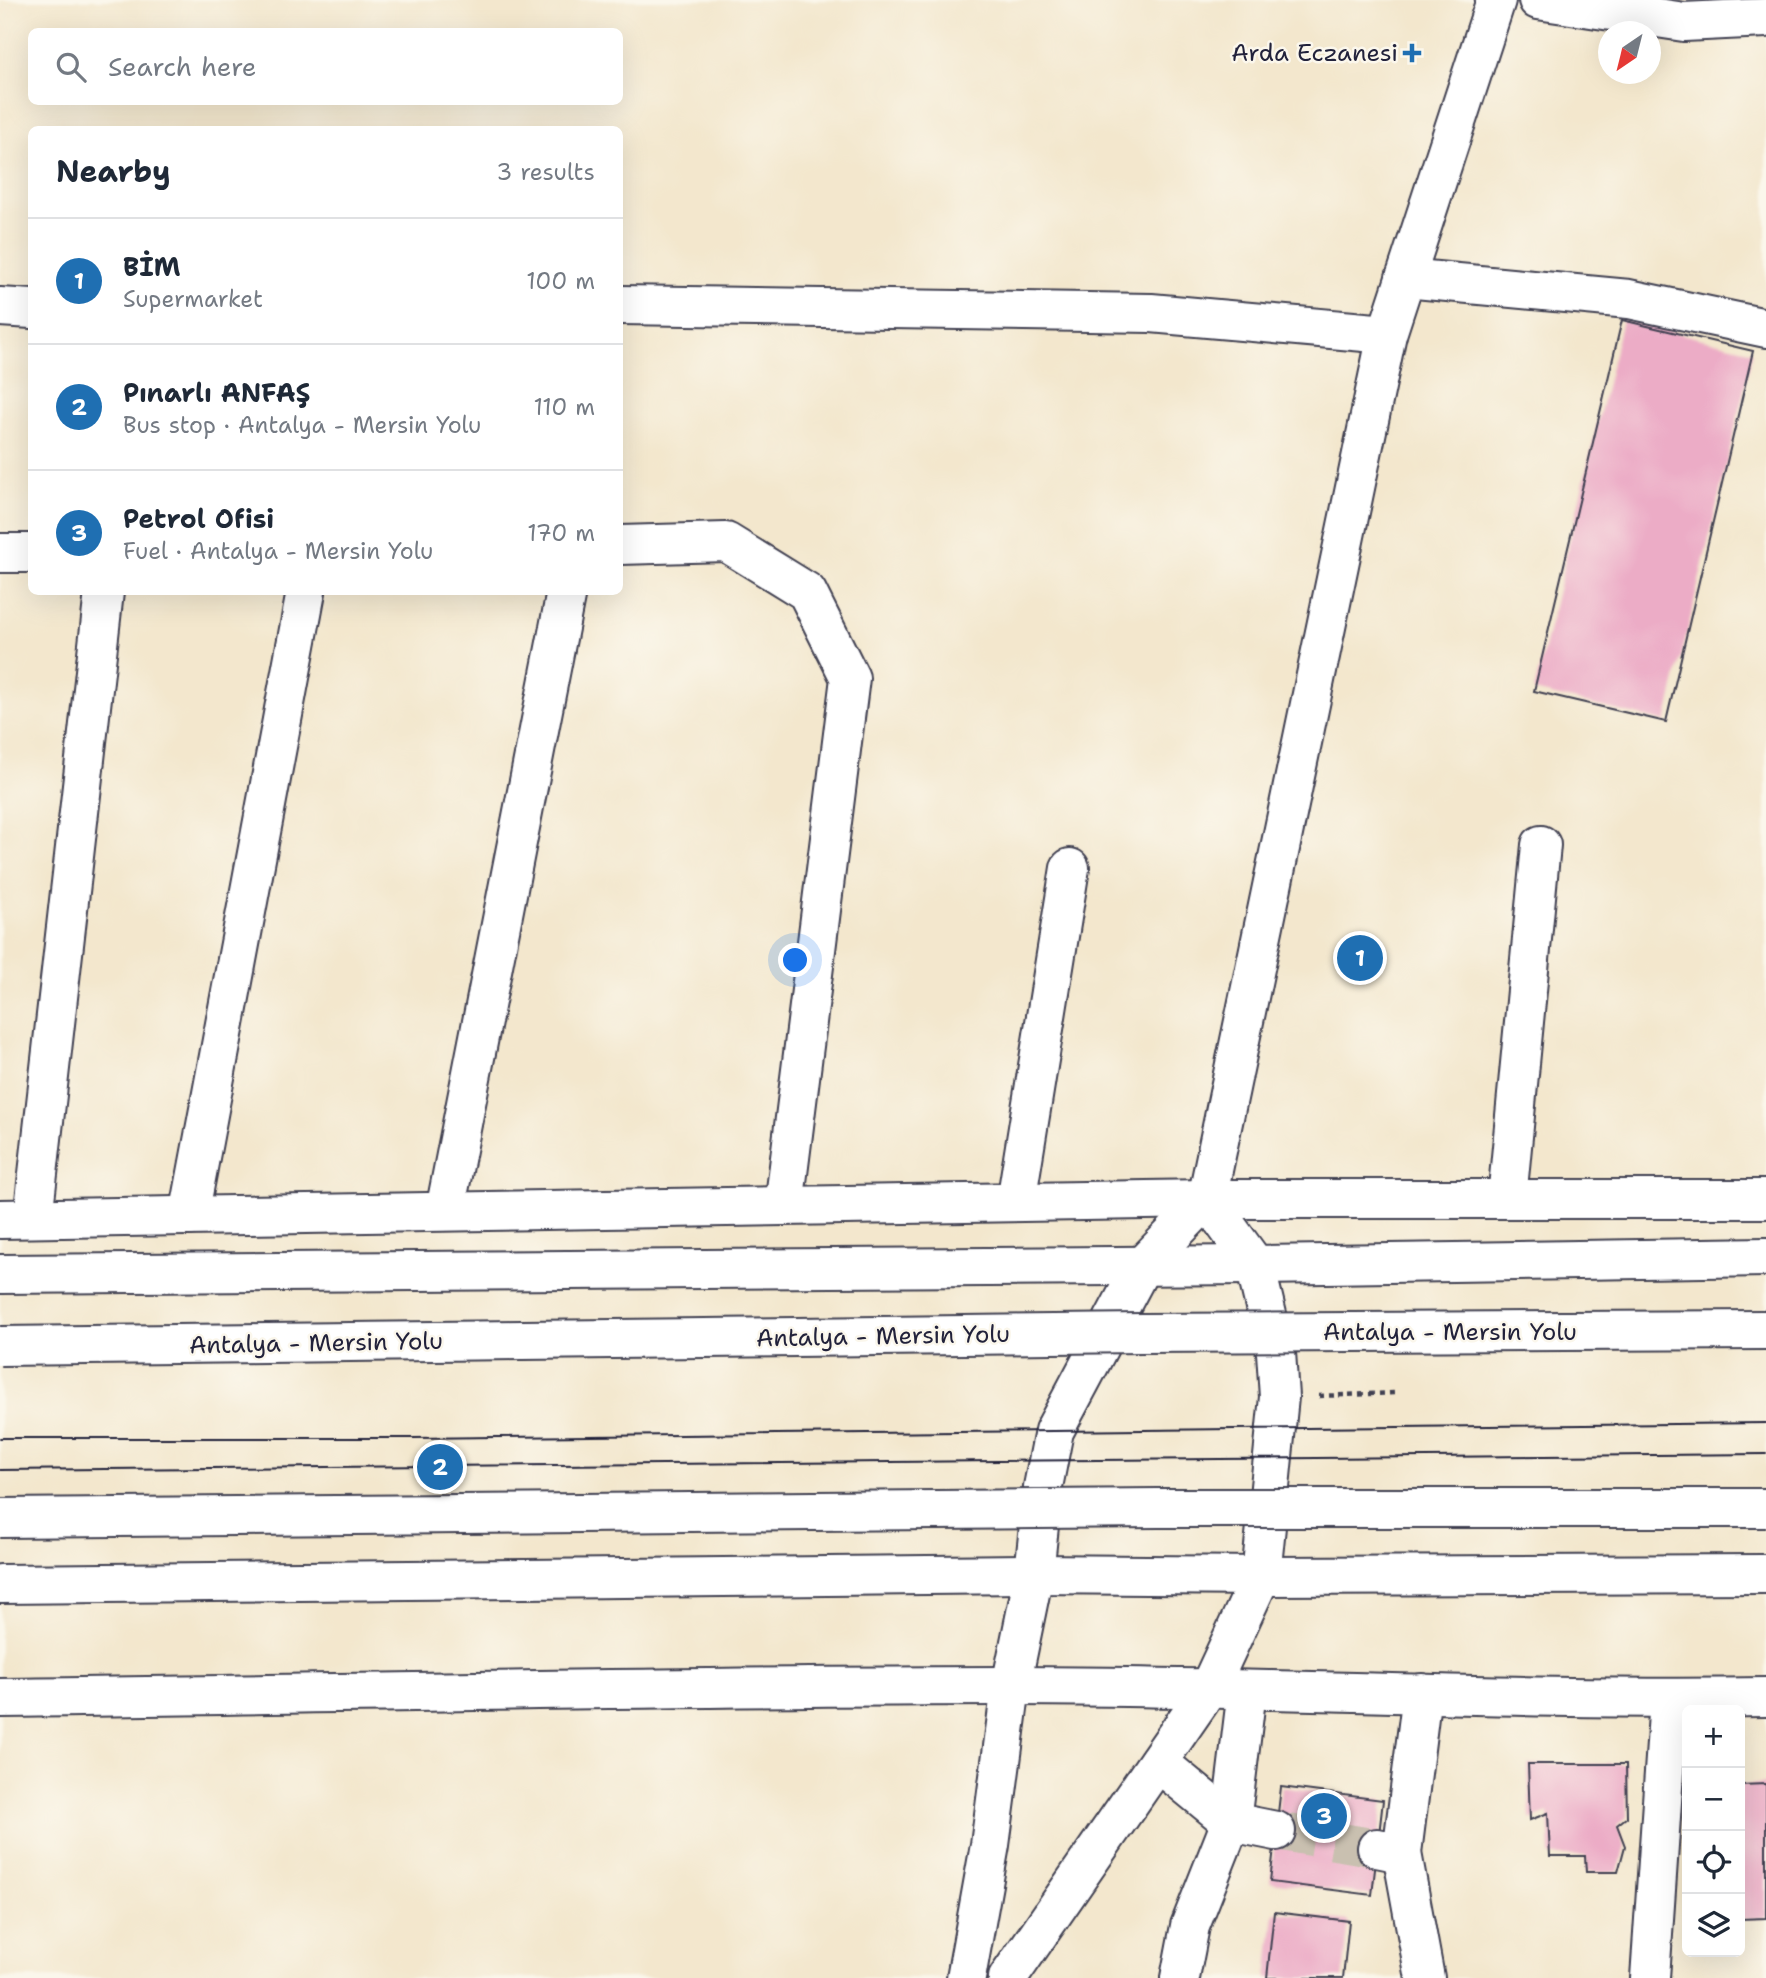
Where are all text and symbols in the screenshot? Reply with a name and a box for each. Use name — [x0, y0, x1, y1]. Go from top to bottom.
north arrow — [1598, 21, 1661, 84]
search box — [28, 28, 623, 105]
place label: Arda Eczanesi — [1231, 37, 1398, 69]
marker: Arda Eczanesi — [1404, 45, 1420, 61]
icon: search — [52, 48, 90, 86]
text: Search here — [108, 49, 257, 84]
text: Nearby — [56, 151, 171, 192]
text: 3 results — [496, 157, 595, 187]
text: BİM — [123, 249, 181, 284]
text: 1 — [74, 266, 84, 296]
text: 100 m — [526, 266, 595, 296]
text: Supermarket — [123, 284, 263, 314]
text: Pınarlı ANFAŞ — [123, 375, 310, 410]
text: 2 — [71, 392, 87, 422]
text: 110 m — [533, 392, 595, 422]
text: Bus stop · Antalya - Mersin Yolu — [123, 410, 481, 440]
text: Petrol Ofisi — [123, 501, 274, 536]
text: 3 — [71, 518, 87, 548]
text: 170 m — [527, 518, 595, 548]
text: Fuel · Antalya - Mersin Yolu — [123, 536, 433, 566]
pin: 1 — [1337, 932, 1383, 984]
your location — [778, 943, 812, 977]
street label: Antalya - Mersin Yolu — [1323, 1316, 1577, 1348]
street label: Antalya - Mersin Yolu — [756, 1318, 1010, 1354]
street label: Antalya - Mersin Yolu — [189, 1325, 443, 1361]
pin: 2 — [417, 1441, 463, 1493]
map controls — [1682, 1705, 1745, 1957]
button: + — [1682, 1705, 1745, 1768]
button: − — [1682, 1768, 1745, 1831]
pin: 3 — [1301, 1790, 1347, 1842]
button: locate — [1682, 1831, 1745, 1894]
button: layers — [1682, 1894, 1745, 1957]

